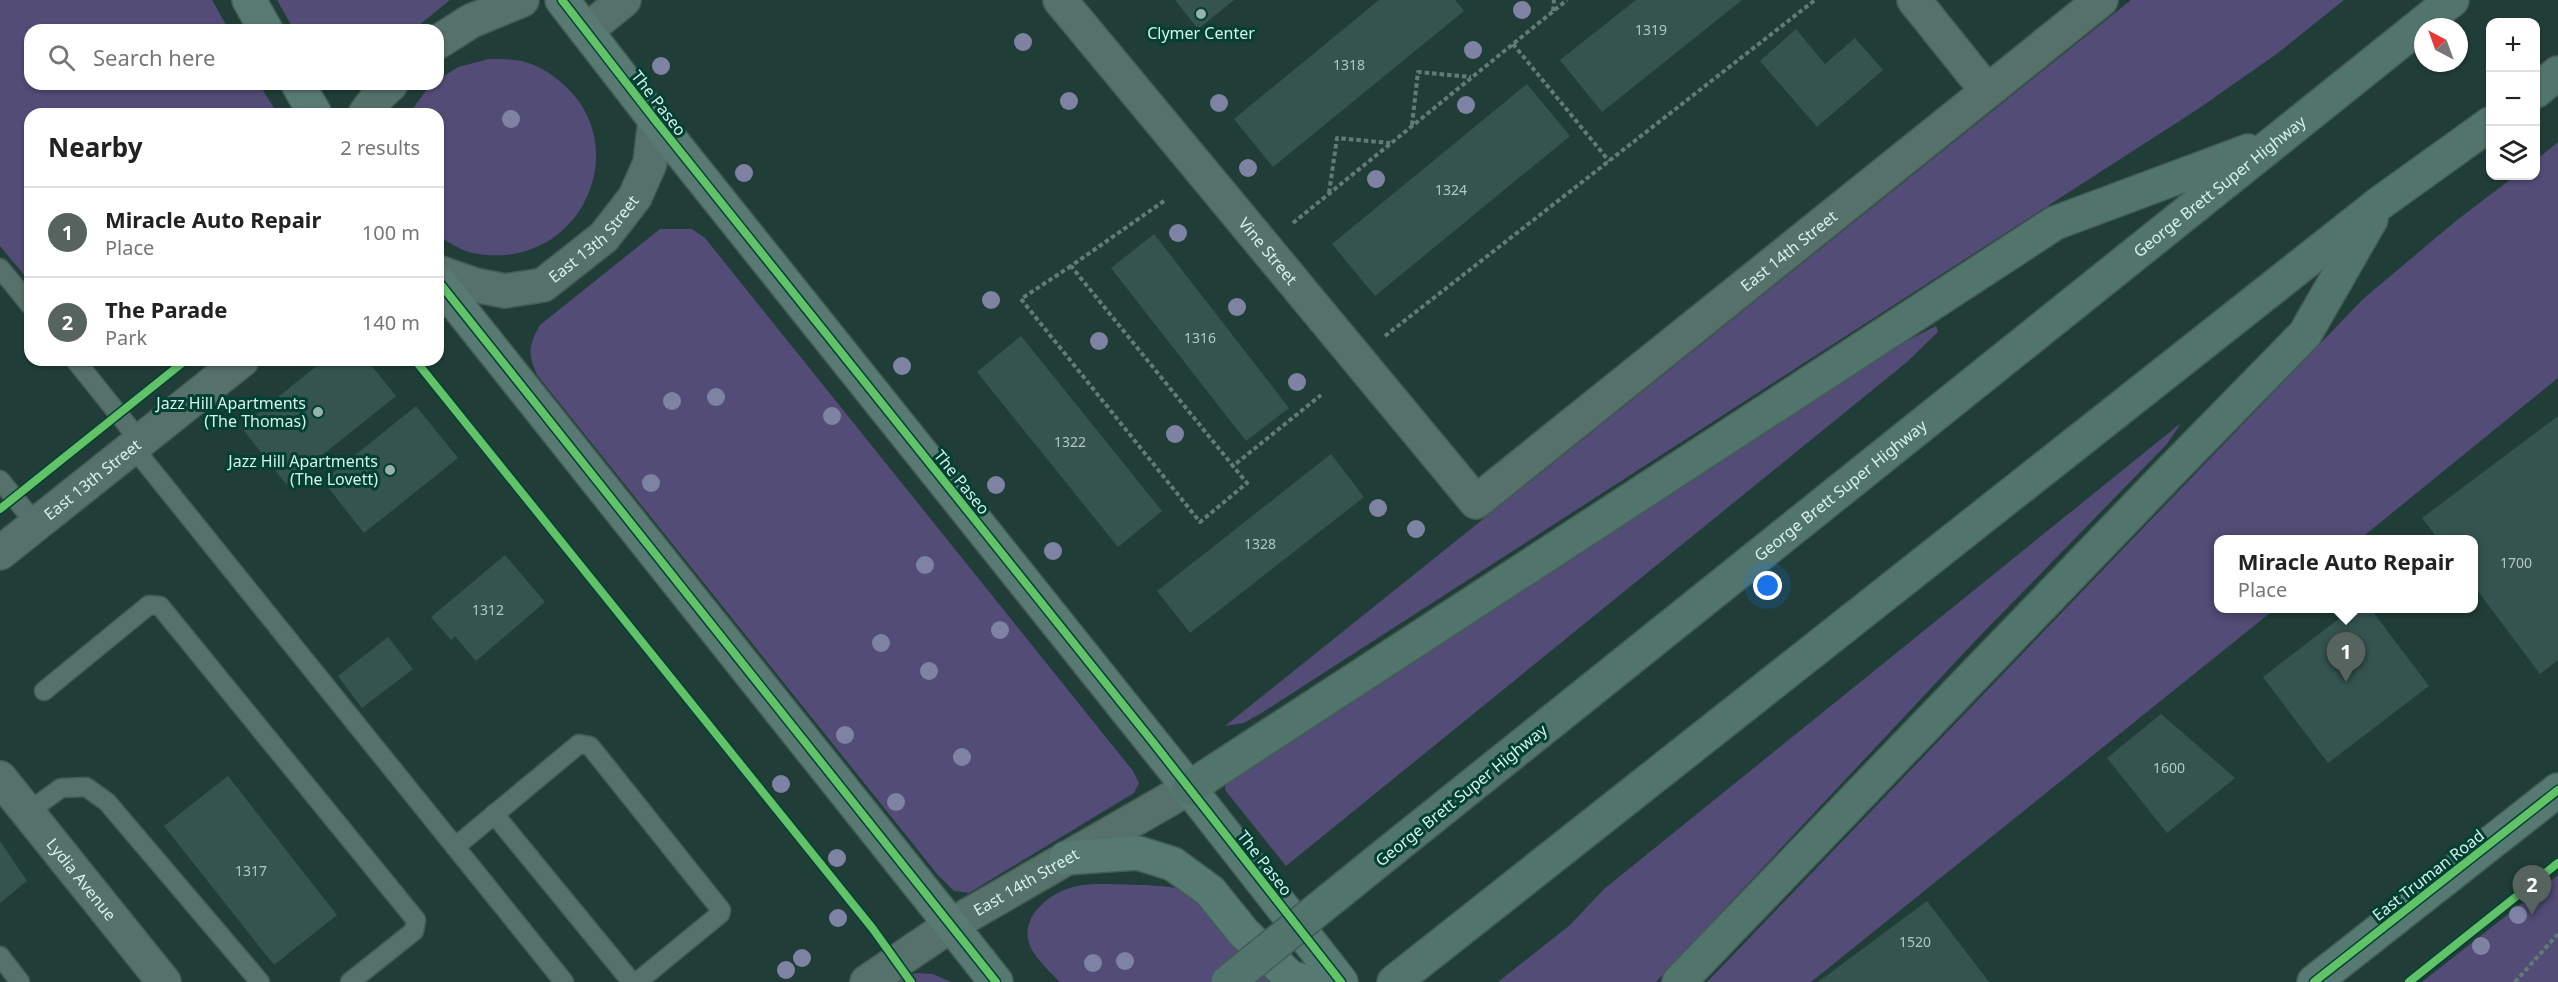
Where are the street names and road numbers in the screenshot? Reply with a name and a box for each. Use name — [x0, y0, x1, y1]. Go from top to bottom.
street label: The Paseo — [627, 66, 691, 140]
street label: George Brett Super Highway — [2129, 110, 2311, 262]
street label: East 13th Street — [544, 190, 644, 288]
street label: East 14th Street — [1736, 205, 1842, 297]
street label: Vine Street — [1234, 213, 1303, 290]
street label: George Brett Super Highway — [1750, 414, 1932, 566]
street label: East 13th Street — [39, 434, 146, 525]
street label: The Paseo — [929, 445, 995, 519]
street label: George Brett Super Highway — [1371, 718, 1552, 871]
street label: East Truman Road — [2367, 824, 2489, 926]
street label: The Paseo — [1233, 826, 1297, 900]
street label: Lydia Avenue — [42, 833, 121, 925]
street label: East 14th Street — [969, 843, 1083, 921]

